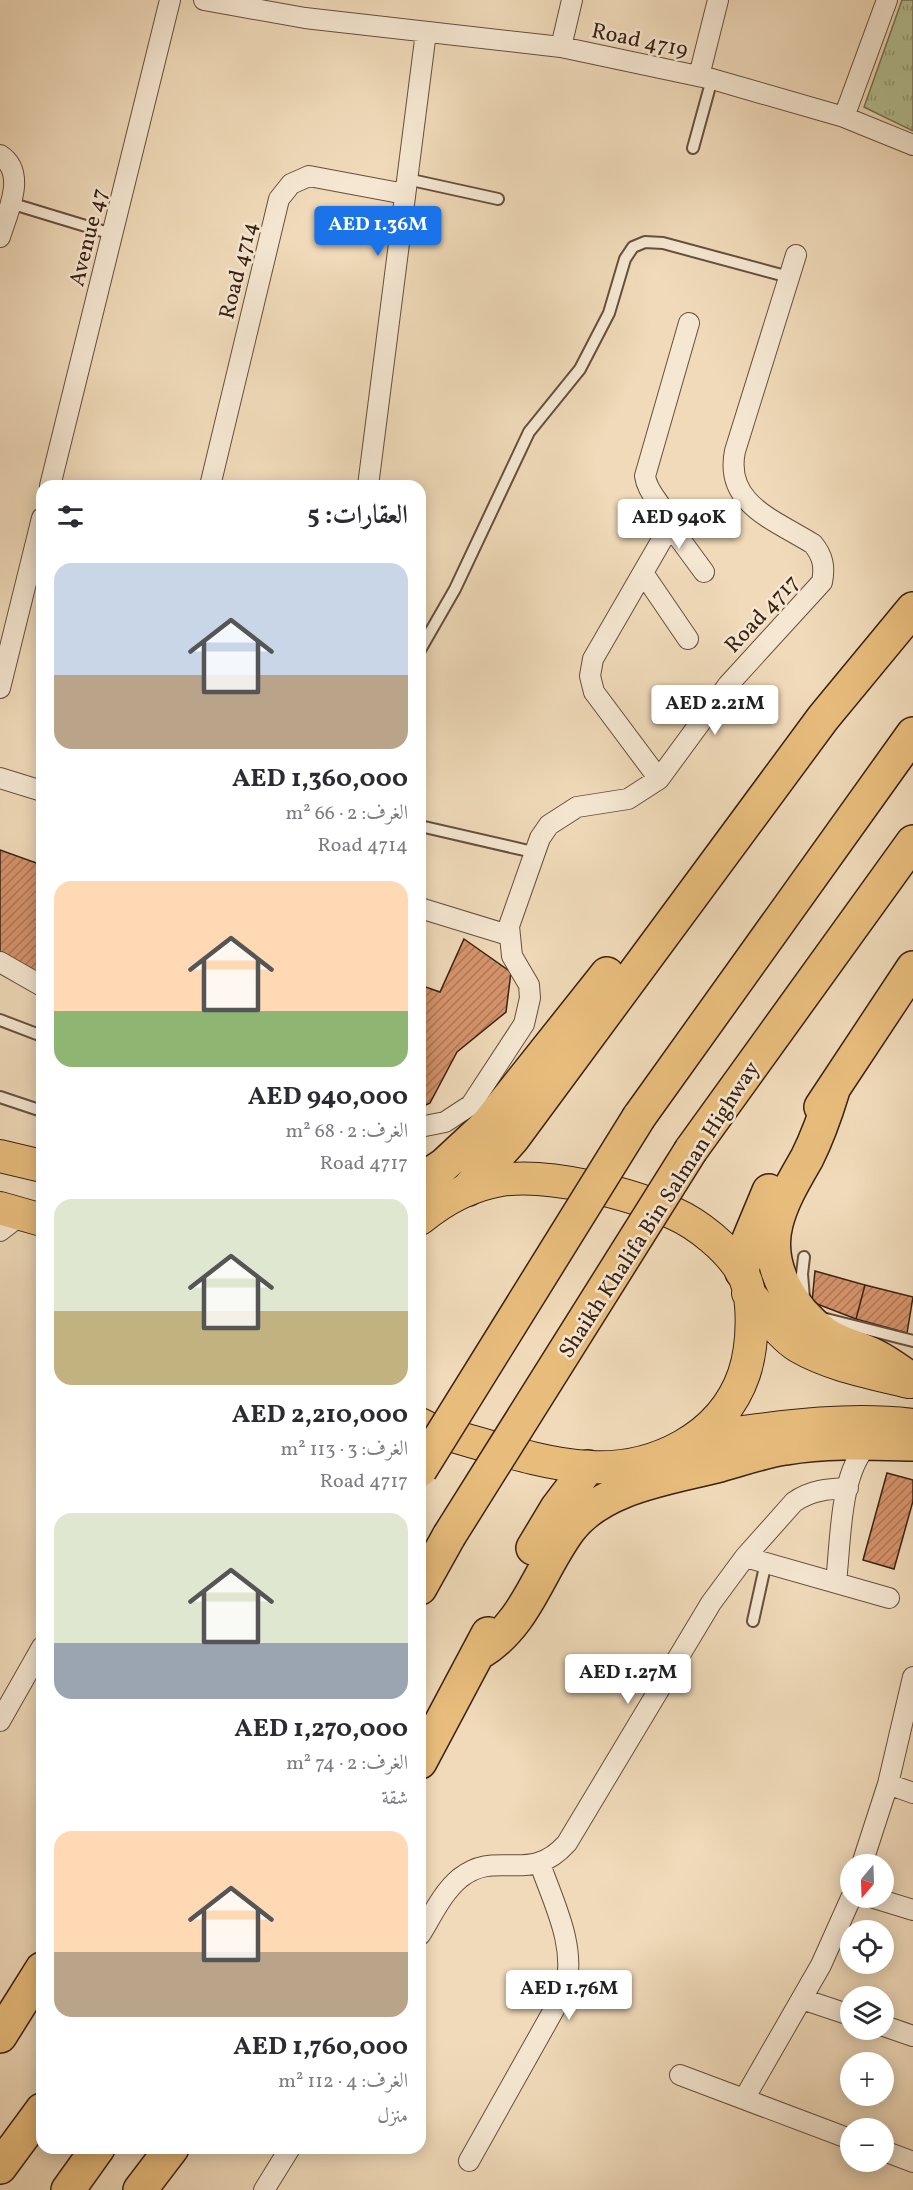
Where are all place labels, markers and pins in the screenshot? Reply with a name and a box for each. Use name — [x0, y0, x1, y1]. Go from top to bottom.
pin: AED 1.36M — [309, 206, 447, 257]
pin: AED 940K — [617, 499, 741, 550]
pin: AED 2.21M — [646, 685, 784, 736]
pin: AED 1.27M — [559, 1654, 697, 1705]
pin: AED 1.76M — [500, 1970, 638, 2021]

